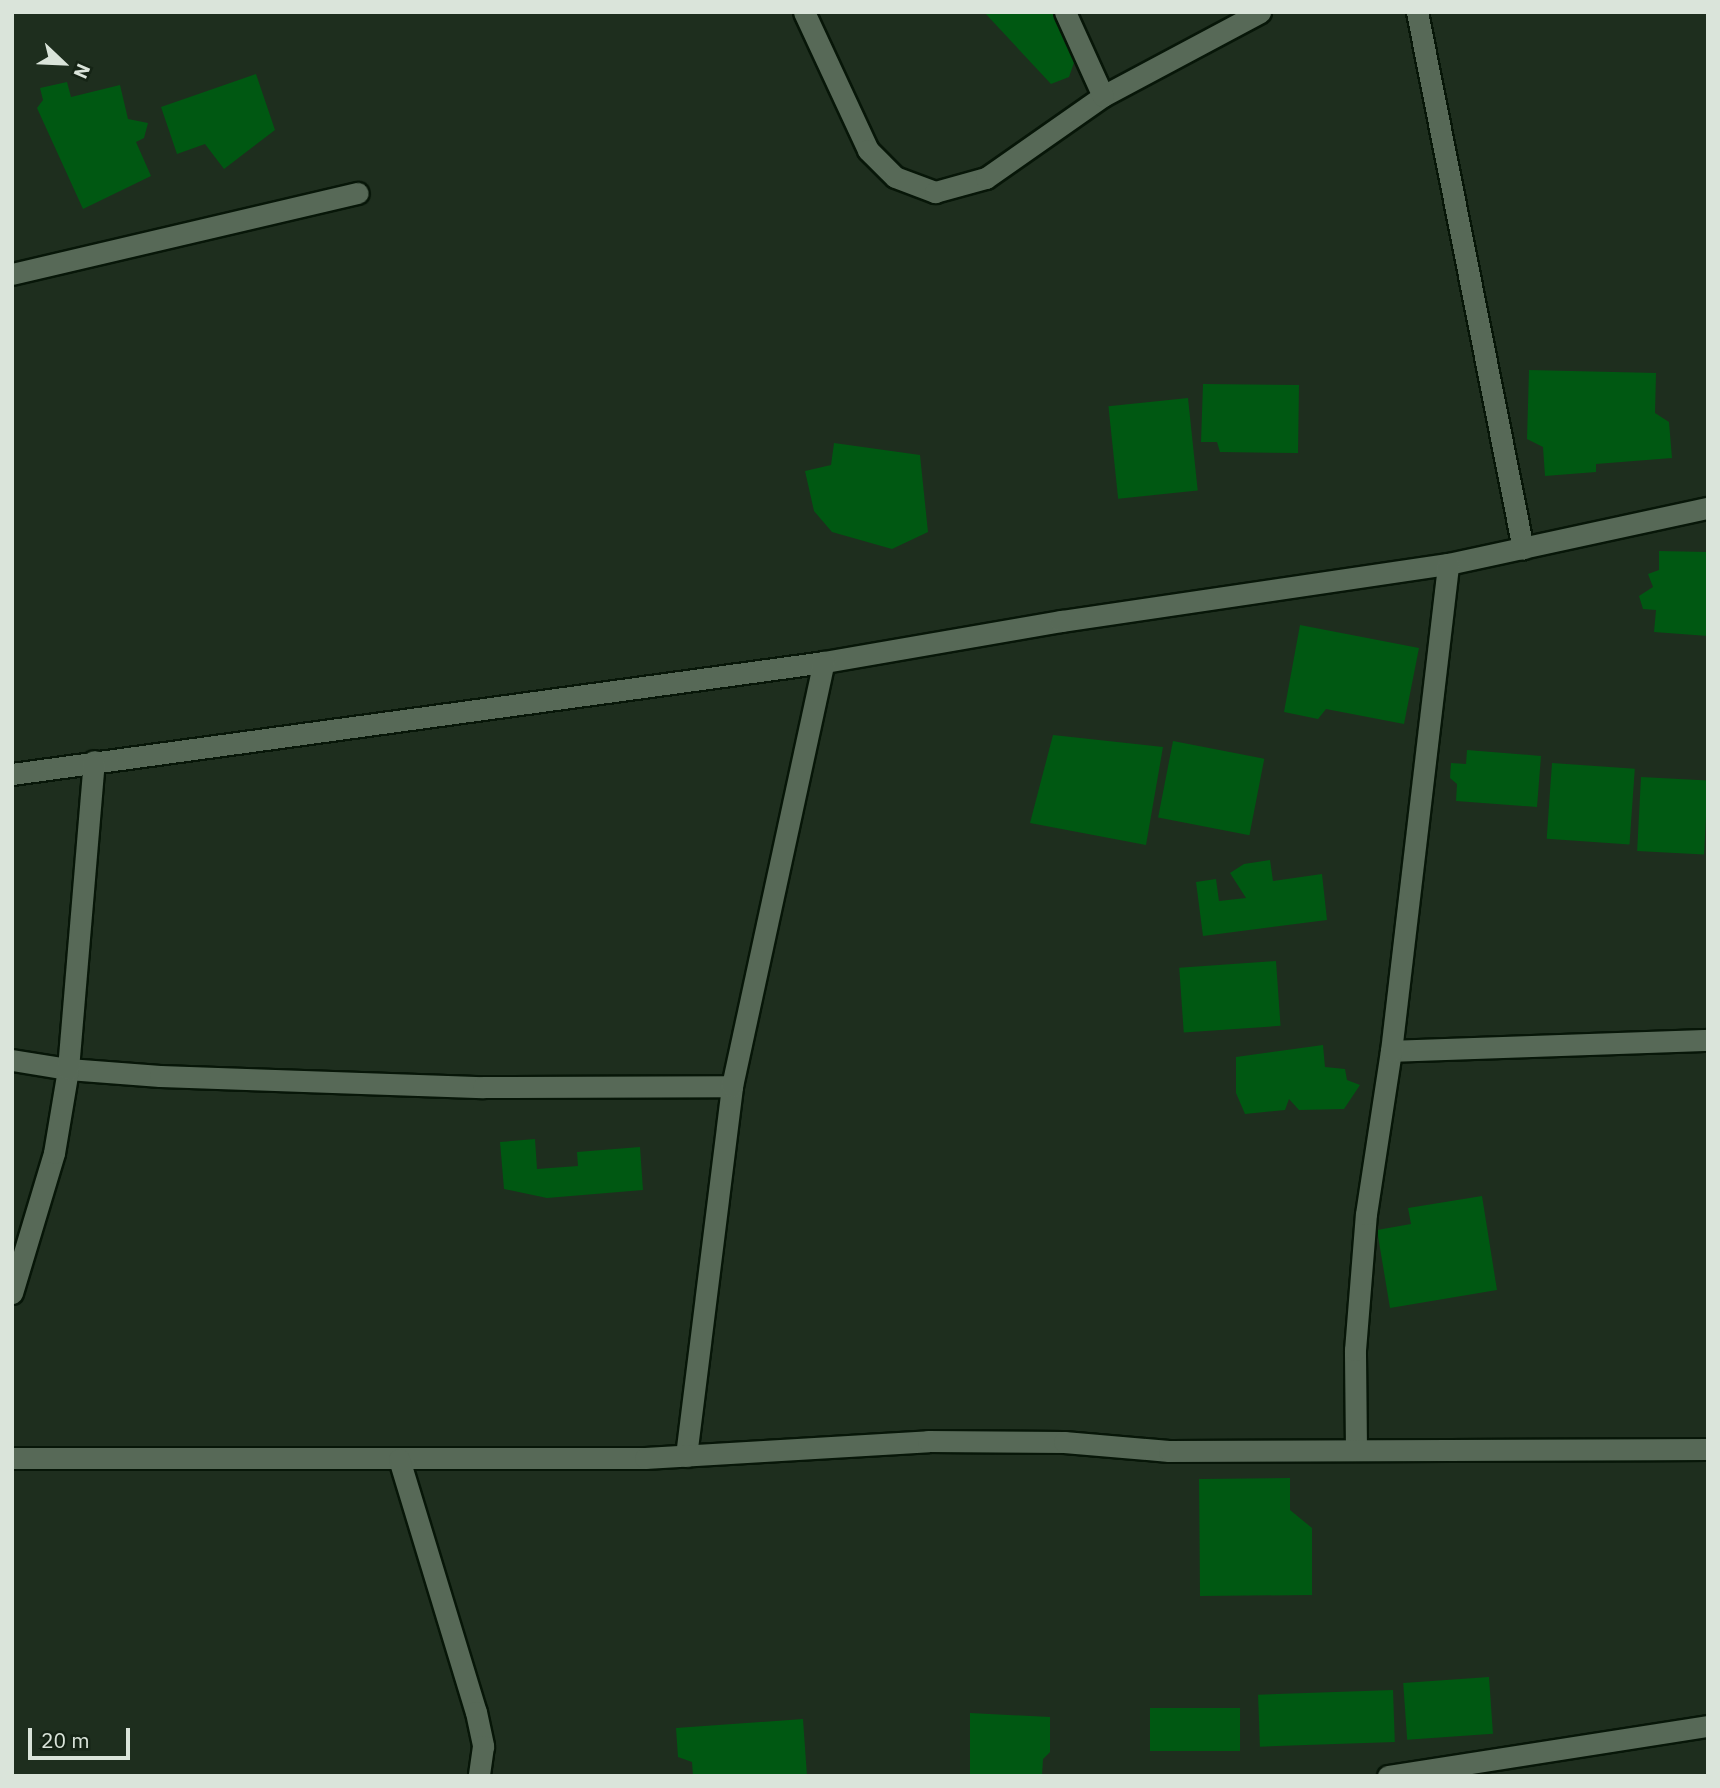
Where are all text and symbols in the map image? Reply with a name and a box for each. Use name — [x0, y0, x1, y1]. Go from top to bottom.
north arrow — [28, 28, 98, 98]
text: N — [69, 60, 96, 82]
scale bar — [32, 1714, 133, 1758]
text: 20 m — [41, 1726, 90, 1754]

